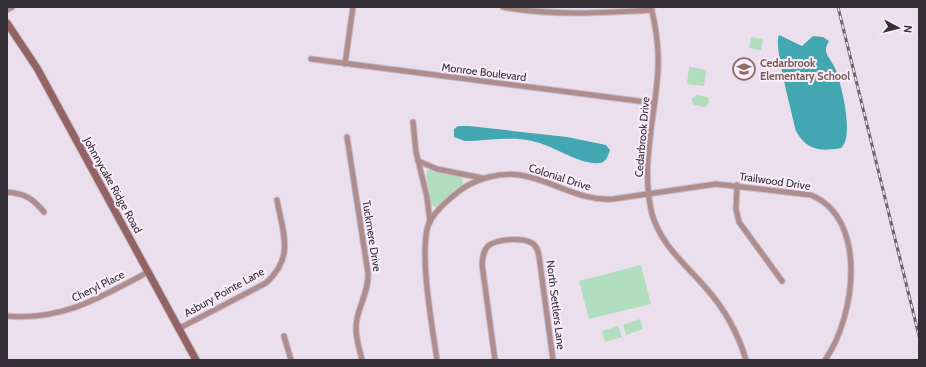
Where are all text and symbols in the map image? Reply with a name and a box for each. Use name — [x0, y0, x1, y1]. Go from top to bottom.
north arrow — [878, 8, 918, 48]
text: N — [901, 25, 915, 34]
school or university icon: Cedarbrook Elementary School — [731, 56, 757, 82]
place label: Cedarbrook Elementary School — [760, 56, 850, 83]
street label: Monroe Boulevard — [441, 60, 527, 84]
street label: Cedarbrook Drive — [632, 96, 653, 178]
street label: Johnnycake Ridge Road — [80, 134, 145, 236]
street label: Colonial Drive — [527, 160, 593, 194]
street label: Trailwood Drive — [739, 169, 812, 193]
street label: Tuckmere Drive — [359, 199, 385, 273]
street label: North Settlers Lane — [544, 259, 568, 351]
street label: Asbury Pointe Lane — [181, 264, 267, 320]
street label: Cheryl Place — [69, 267, 127, 305]

